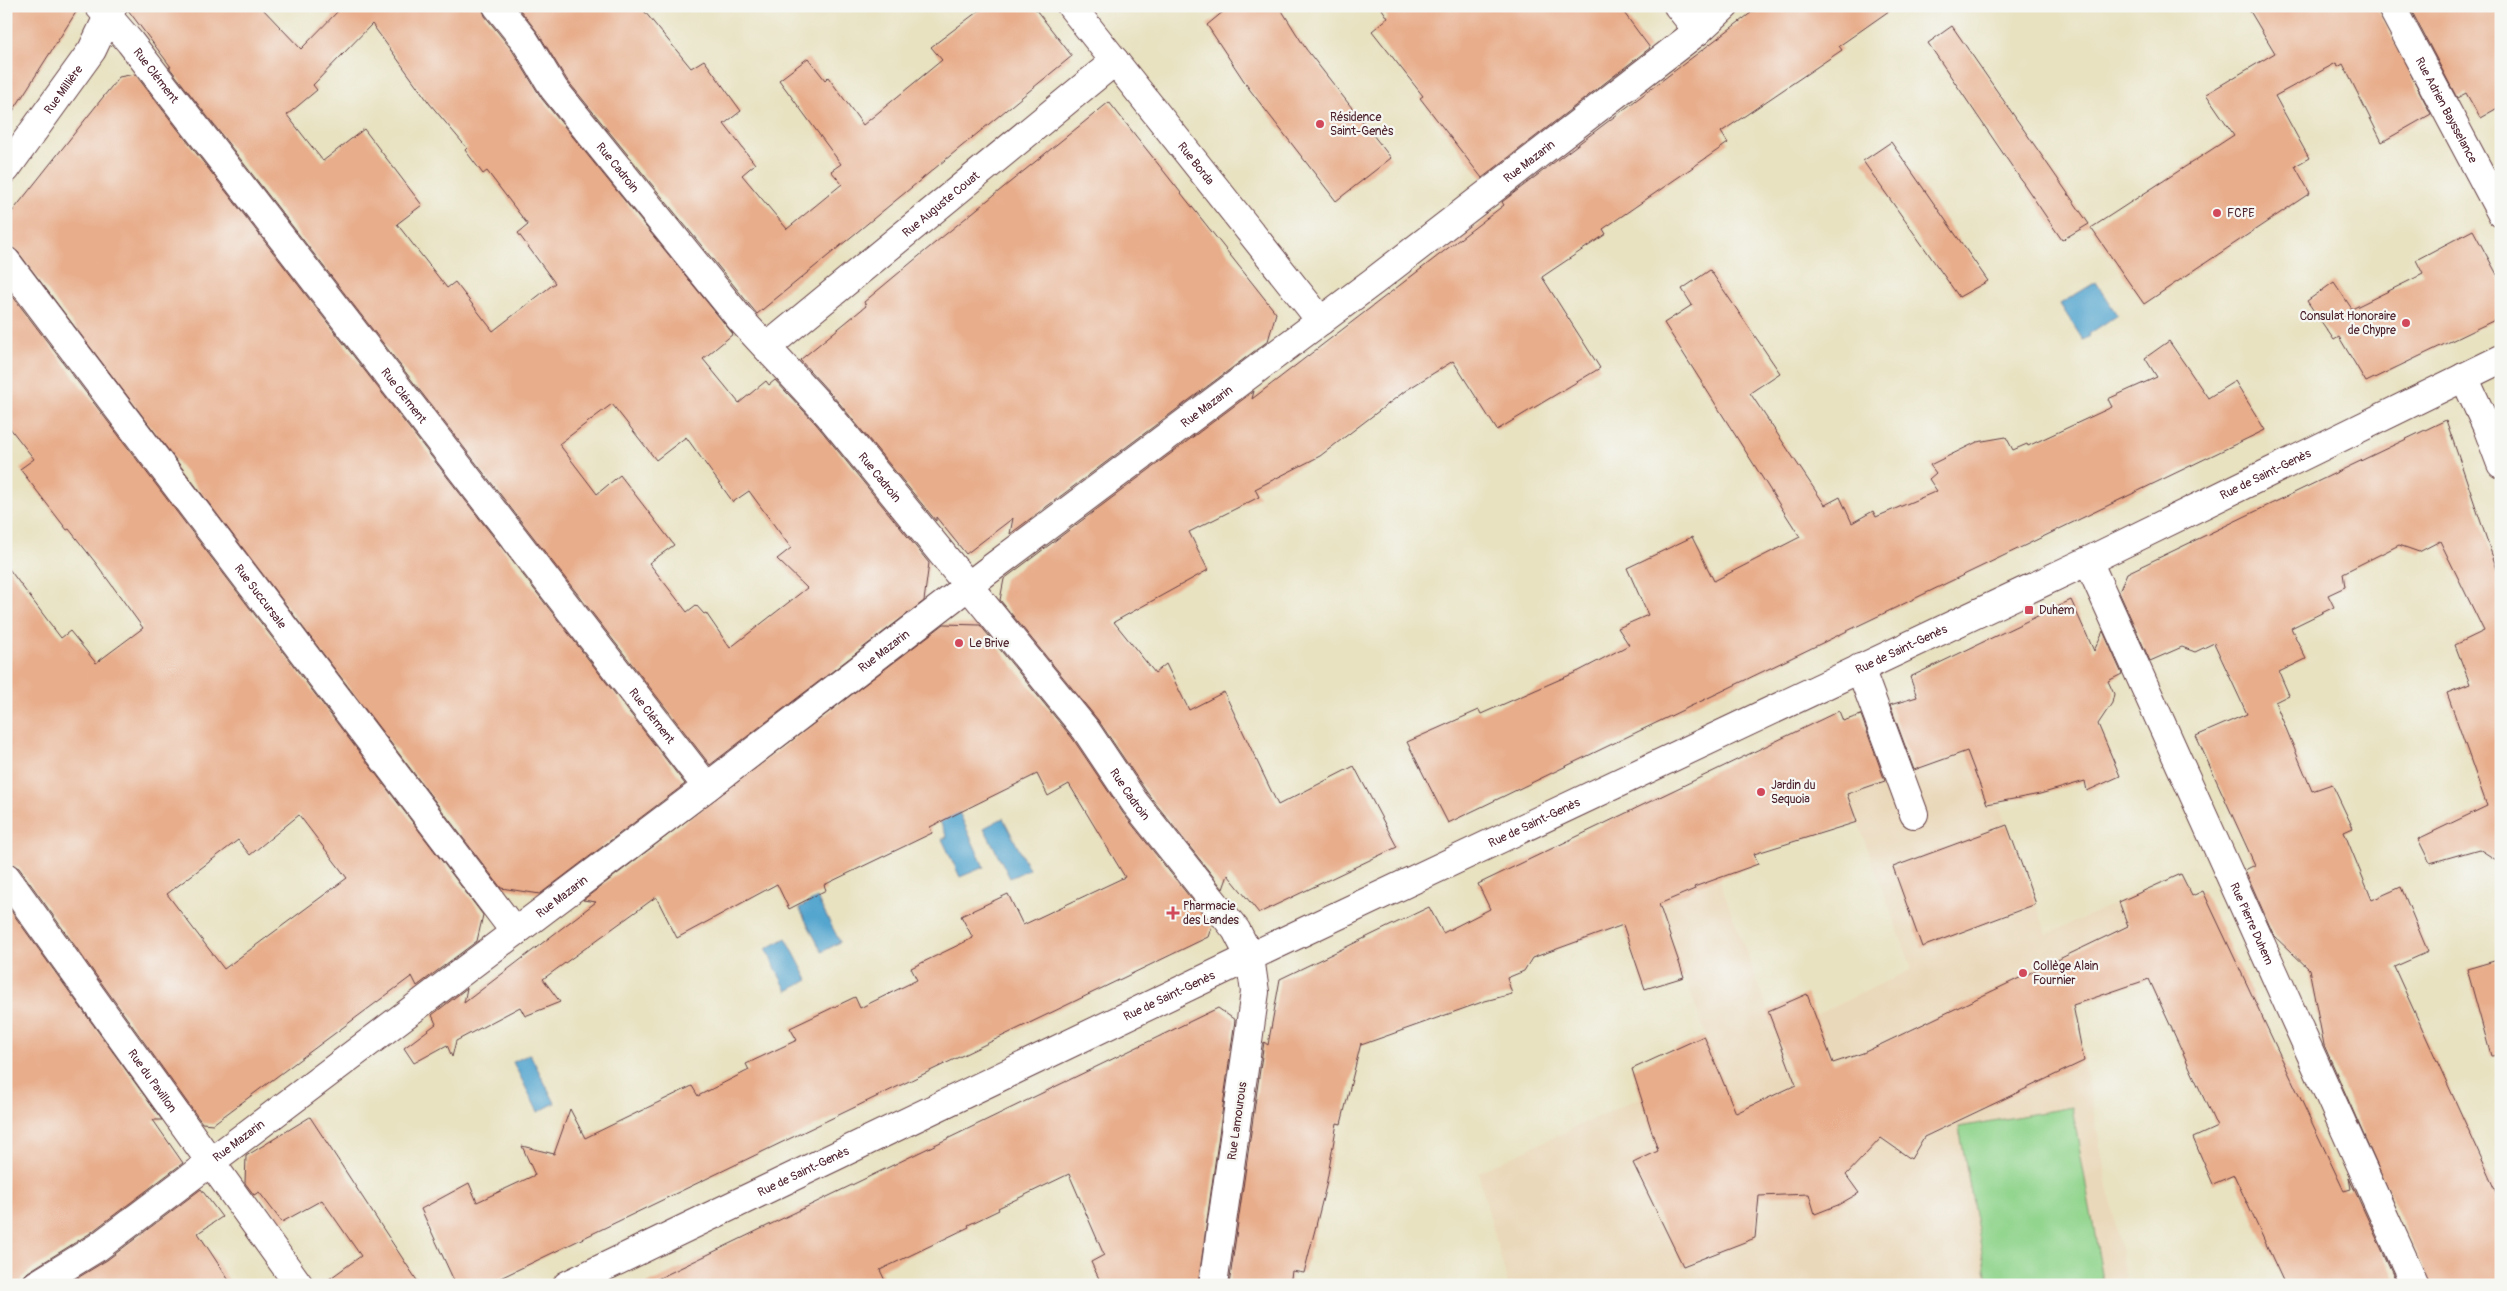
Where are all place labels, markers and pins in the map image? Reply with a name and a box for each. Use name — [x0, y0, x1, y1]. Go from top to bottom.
place label: Résidence Saint-Genès — [1330, 110, 1394, 139]
marker: Résidence Saint-Genès — [1314, 118, 1326, 130]
place label: FCPE — [2227, 206, 2255, 221]
marker: FCPE — [2211, 207, 2223, 219]
place label: Consulat Honoraire de Chypre — [2300, 309, 2396, 338]
marker: Consulat Honoraire de Chypre — [2400, 317, 2412, 329]
place label: Duhem — [2039, 603, 2075, 618]
marker: Duhem — [2023, 604, 2035, 616]
place label: Le Brive — [969, 636, 1009, 651]
marker: Le Brive — [953, 637, 965, 649]
place label: Jardin du Sequoia — [1771, 778, 1816, 807]
marker: Jardin du Sequoia — [1755, 786, 1767, 798]
place label: Pharmacie des Landes — [1183, 899, 1240, 928]
marker: Pharmacie des Landes — [1167, 907, 1179, 919]
place label: Collège Alain Fournier — [2033, 959, 2099, 988]
marker: Collège Alain Fournier — [2017, 967, 2029, 979]

